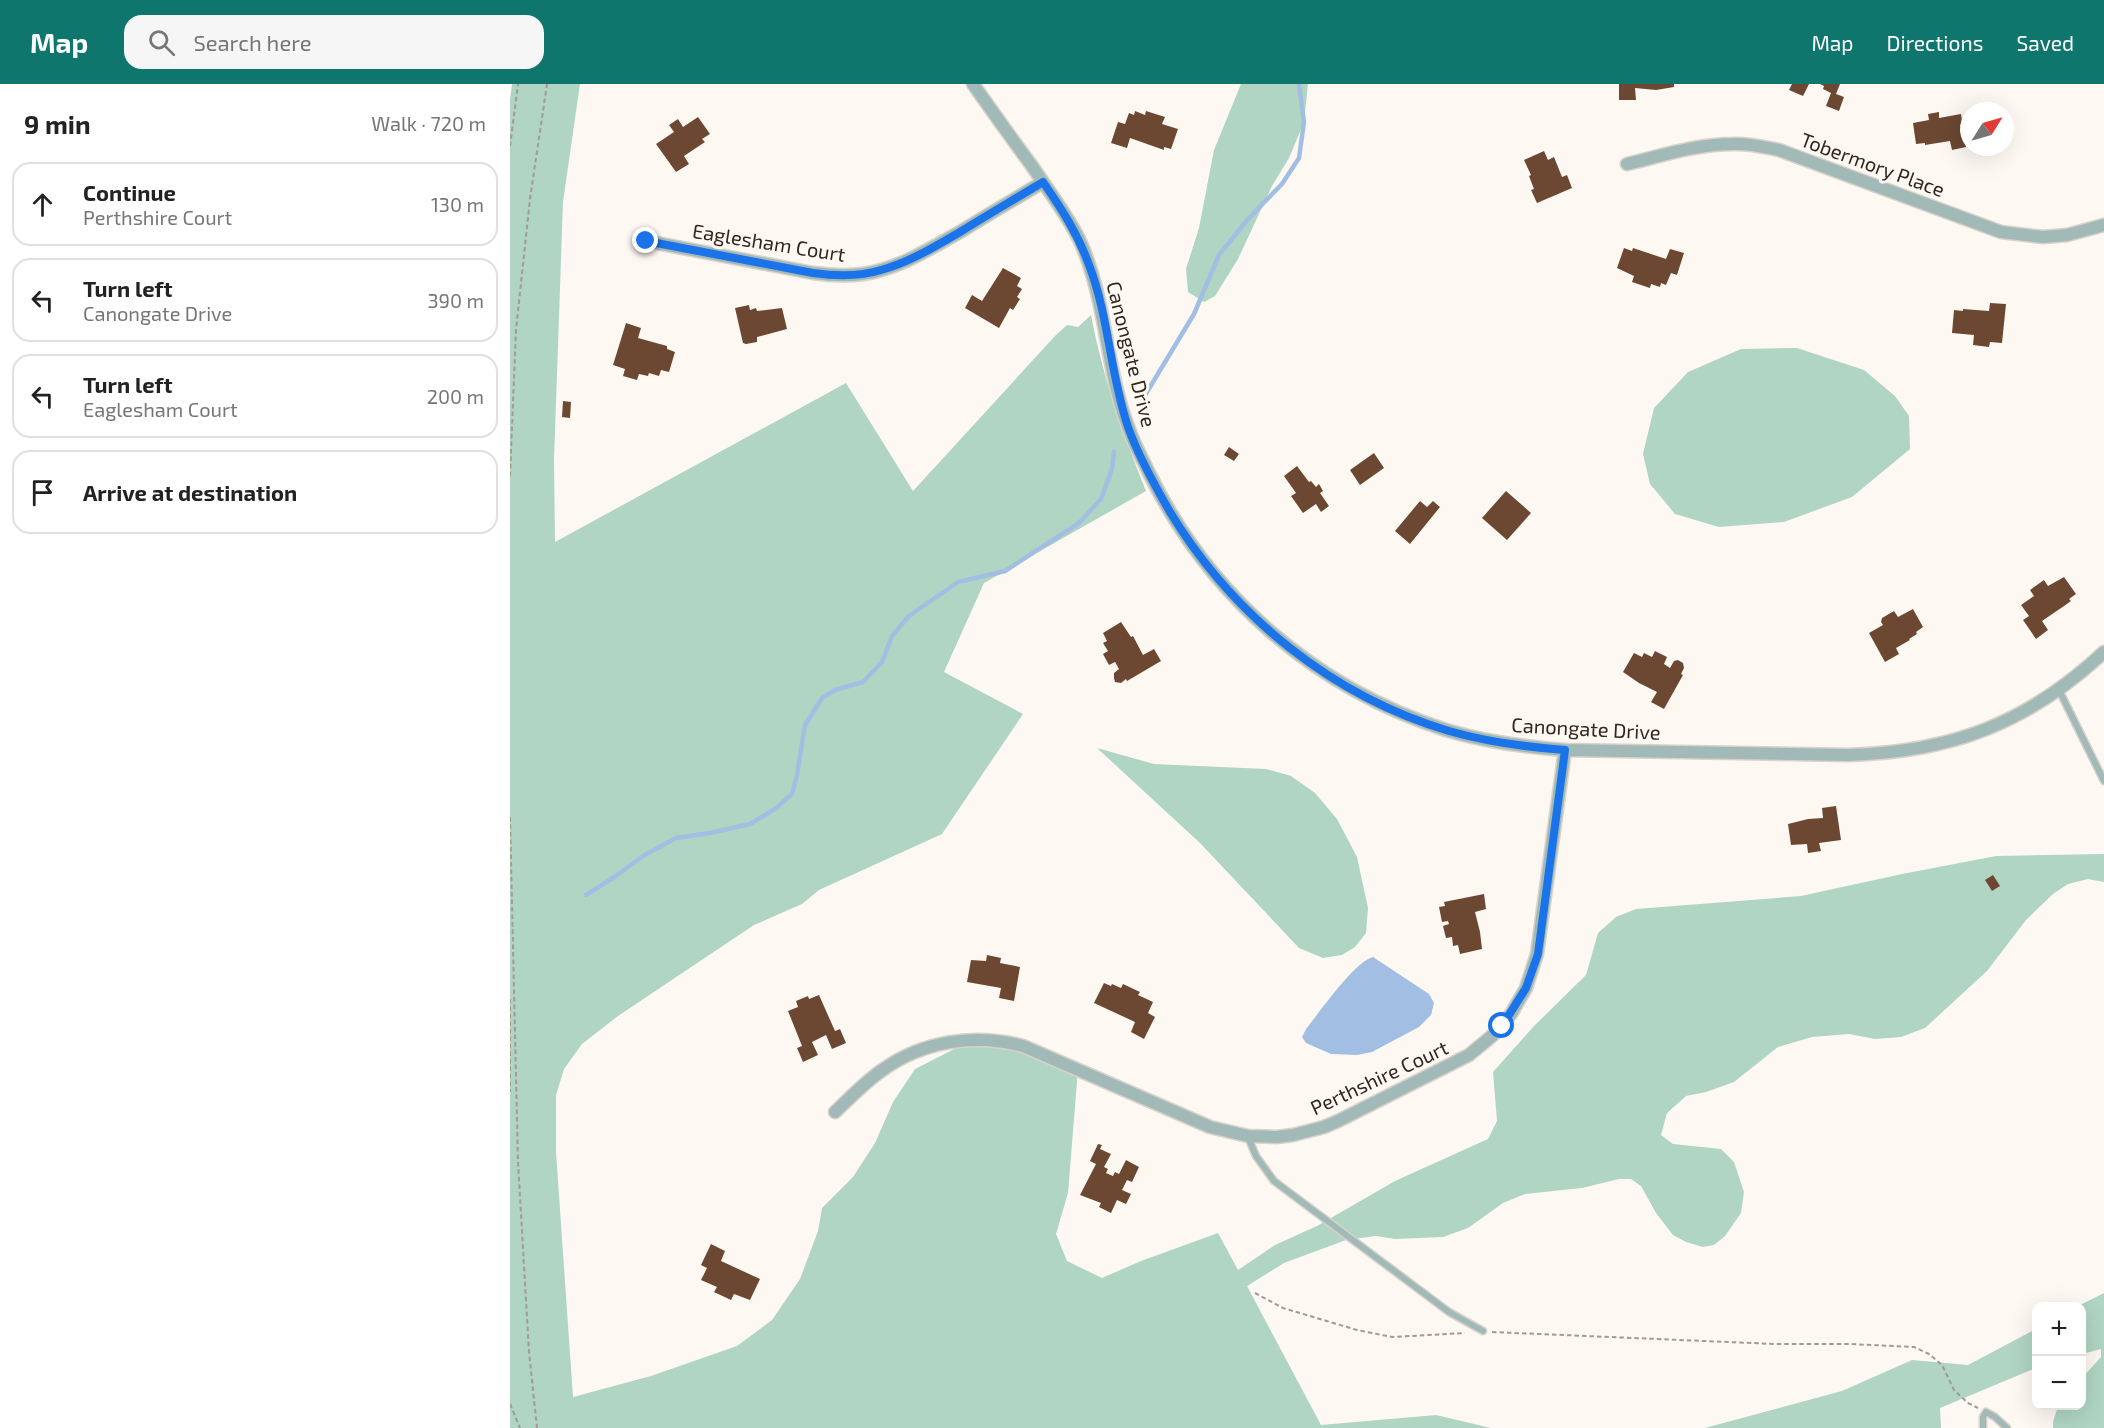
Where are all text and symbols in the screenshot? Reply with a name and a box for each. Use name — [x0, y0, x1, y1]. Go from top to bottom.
search box — [124, 15, 544, 69]
text: Map — [30, 25, 88, 59]
icon: search — [145, 26, 178, 59]
text: Search here — [193, 29, 312, 55]
text: Map — [1811, 30, 1854, 55]
text: Directions — [1887, 30, 1983, 55]
text: Saved — [2016, 30, 2074, 55]
north arrow — [1960, 102, 2014, 156]
text: 9 min — [24, 108, 91, 139]
text: Walk · 720 m — [371, 111, 486, 135]
street label: Tobermory Place — [1798, 127, 1948, 201]
text: Continue — [83, 179, 176, 205]
icon: ahead — [26, 188, 59, 221]
text: 130 m — [431, 192, 484, 216]
text: Perthshire Court — [83, 205, 232, 229]
street label: Eaglesham Court — [691, 218, 848, 266]
route end — [632, 227, 658, 253]
text: Turn left — [83, 275, 172, 301]
street label: Canongate Drive — [1102, 279, 1162, 429]
icon: left — [26, 284, 59, 317]
text: 390 m — [427, 288, 484, 312]
text: Canongate Drive — [83, 301, 232, 325]
text: Turn left — [83, 371, 172, 397]
icon: left — [26, 380, 59, 413]
text: 200 m — [427, 384, 484, 408]
text: Eaglesham Court — [83, 397, 238, 421]
icon: arrive — [26, 476, 59, 509]
text: Arrive at destination — [83, 479, 297, 505]
street label: Canongate Drive — [1511, 712, 1661, 744]
route start — [1488, 1012, 1514, 1038]
street label: Perthshire Court — [1306, 1034, 1452, 1119]
map controls — [2032, 1302, 2086, 1410]
button: + — [2032, 1302, 2086, 1356]
button: − — [2032, 1356, 2086, 1410]

